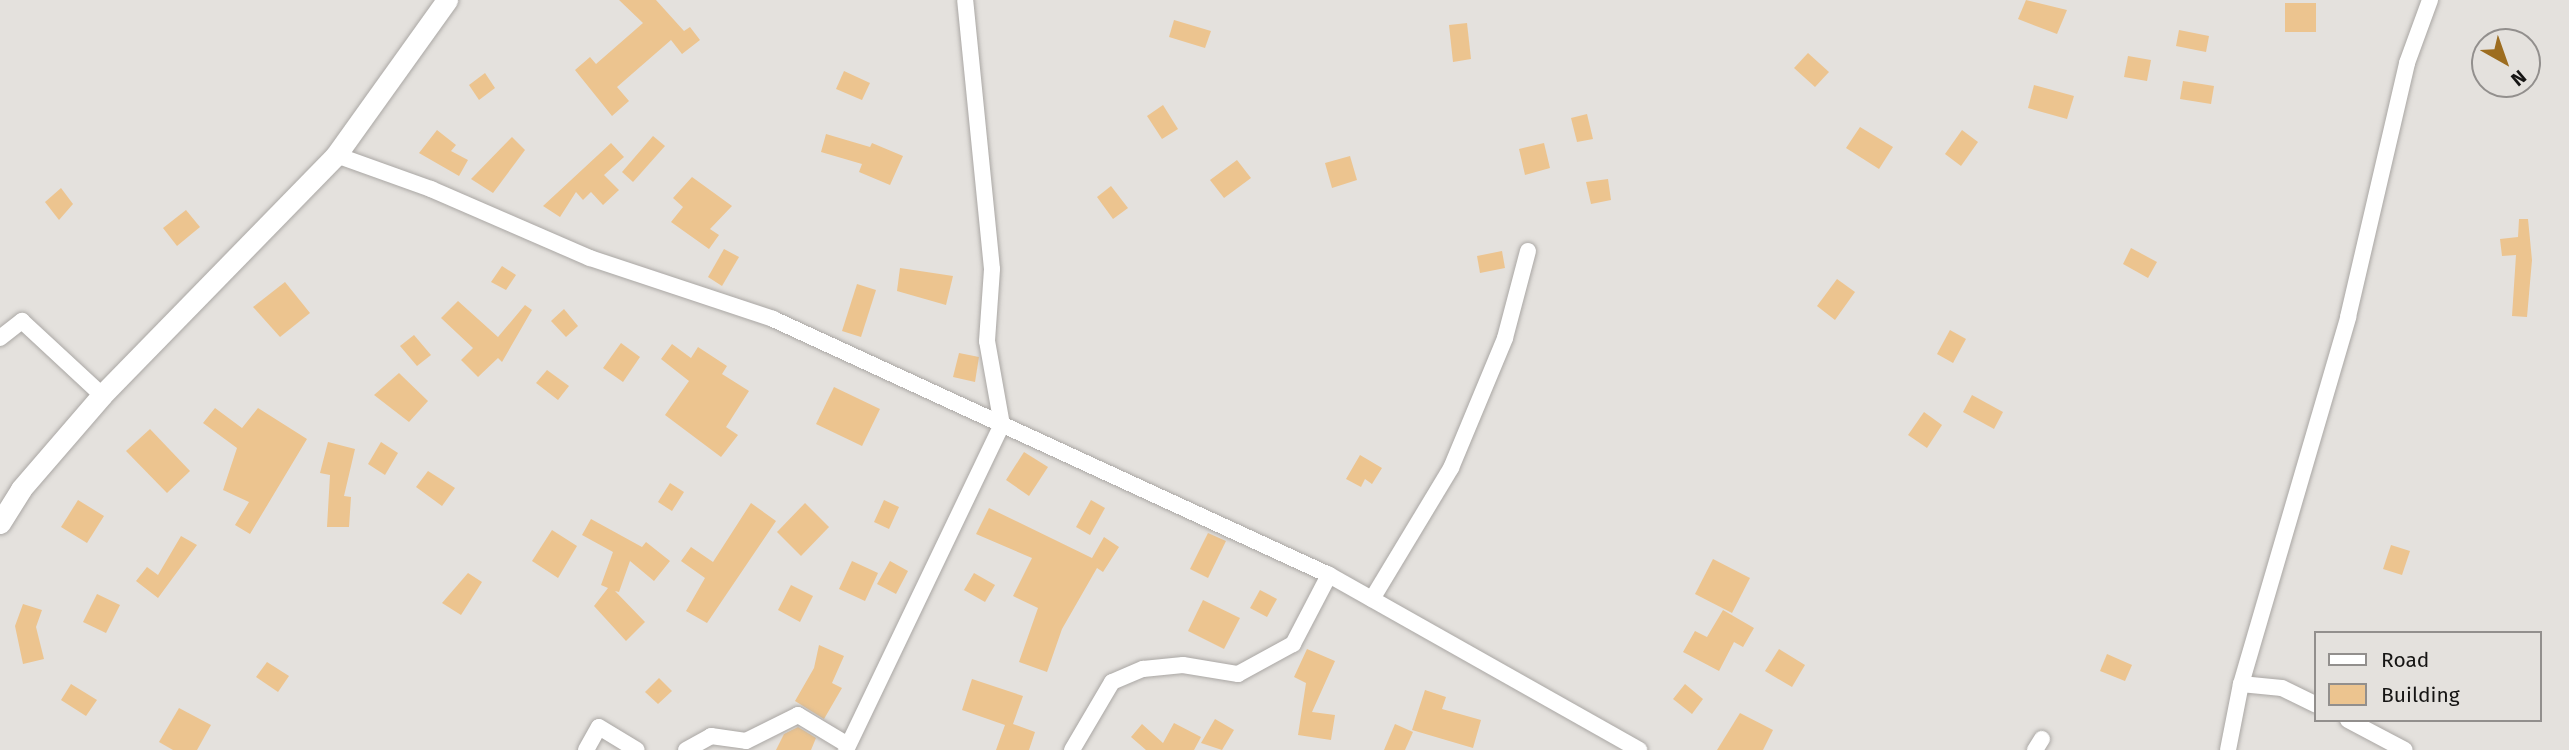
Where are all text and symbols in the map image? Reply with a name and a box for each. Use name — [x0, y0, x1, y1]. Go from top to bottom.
north arrow — [2471, 28, 2541, 98]
text: N — [2506, 65, 2531, 91]
legend — [2314, 631, 2541, 722]
text: Road — [2381, 647, 2429, 673]
text: Building — [2381, 682, 2460, 708]

